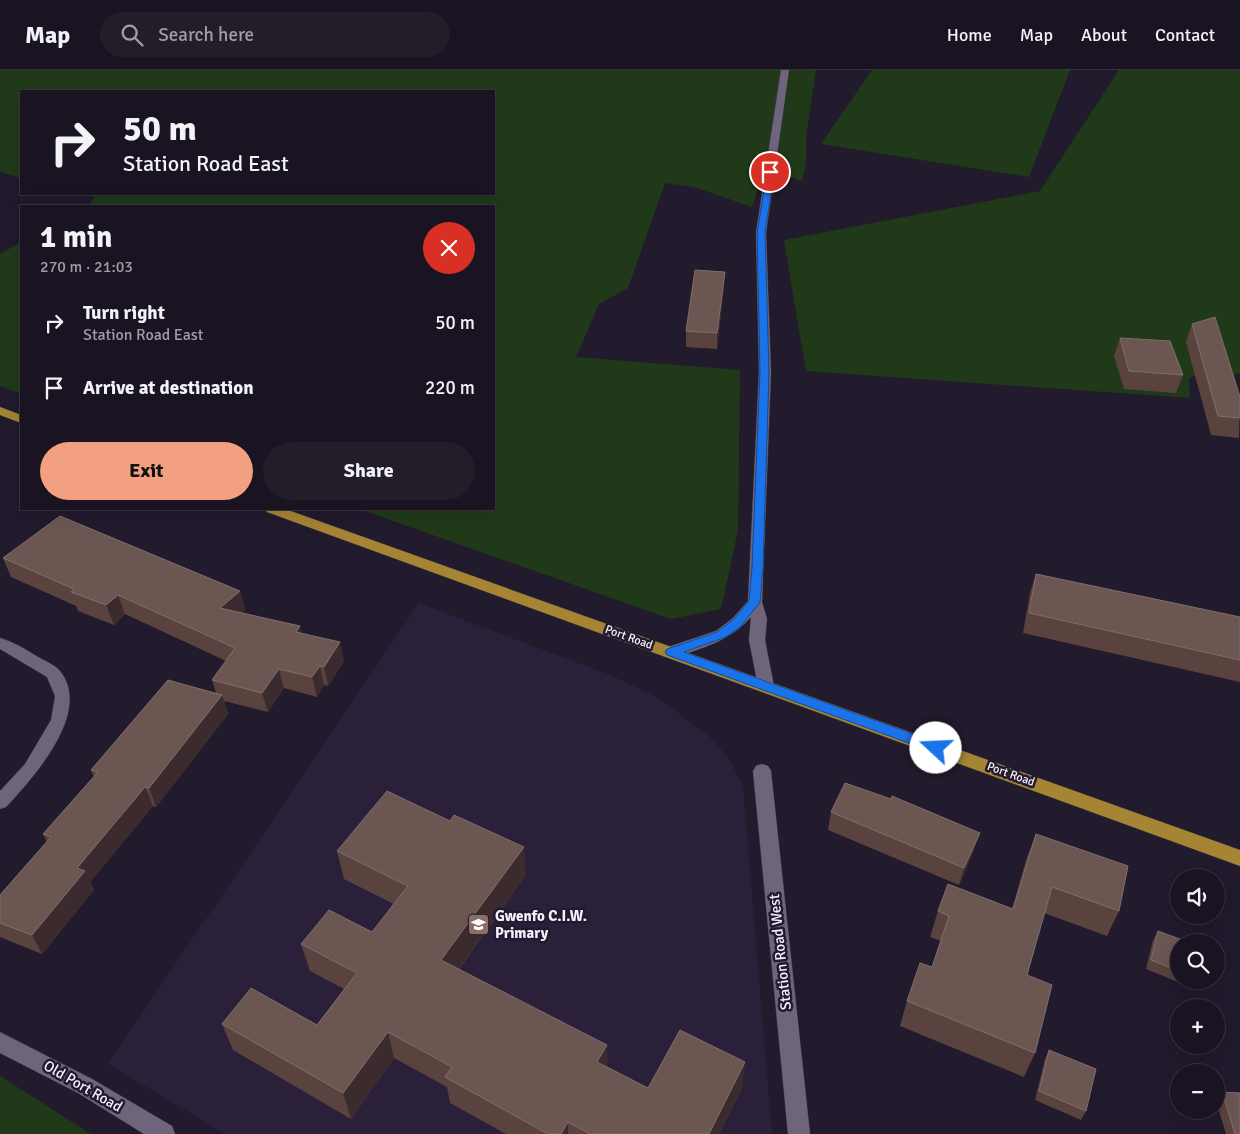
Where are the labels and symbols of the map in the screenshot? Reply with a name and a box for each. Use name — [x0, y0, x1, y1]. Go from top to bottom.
pin — [749, 151, 791, 193]
street label: Port Road — [603, 622, 655, 653]
position arrow — [909, 721, 961, 773]
street label: Port Road — [985, 759, 1037, 790]
street label: Station Road West — [765, 893, 795, 1011]
place label: Gwenfo C.I.W. Primary — [495, 907, 587, 942]
school or university icon: Gwenfo C.I.W. Primary — [467, 913, 491, 937]
street label: Old Port Road — [40, 1056, 126, 1116]

